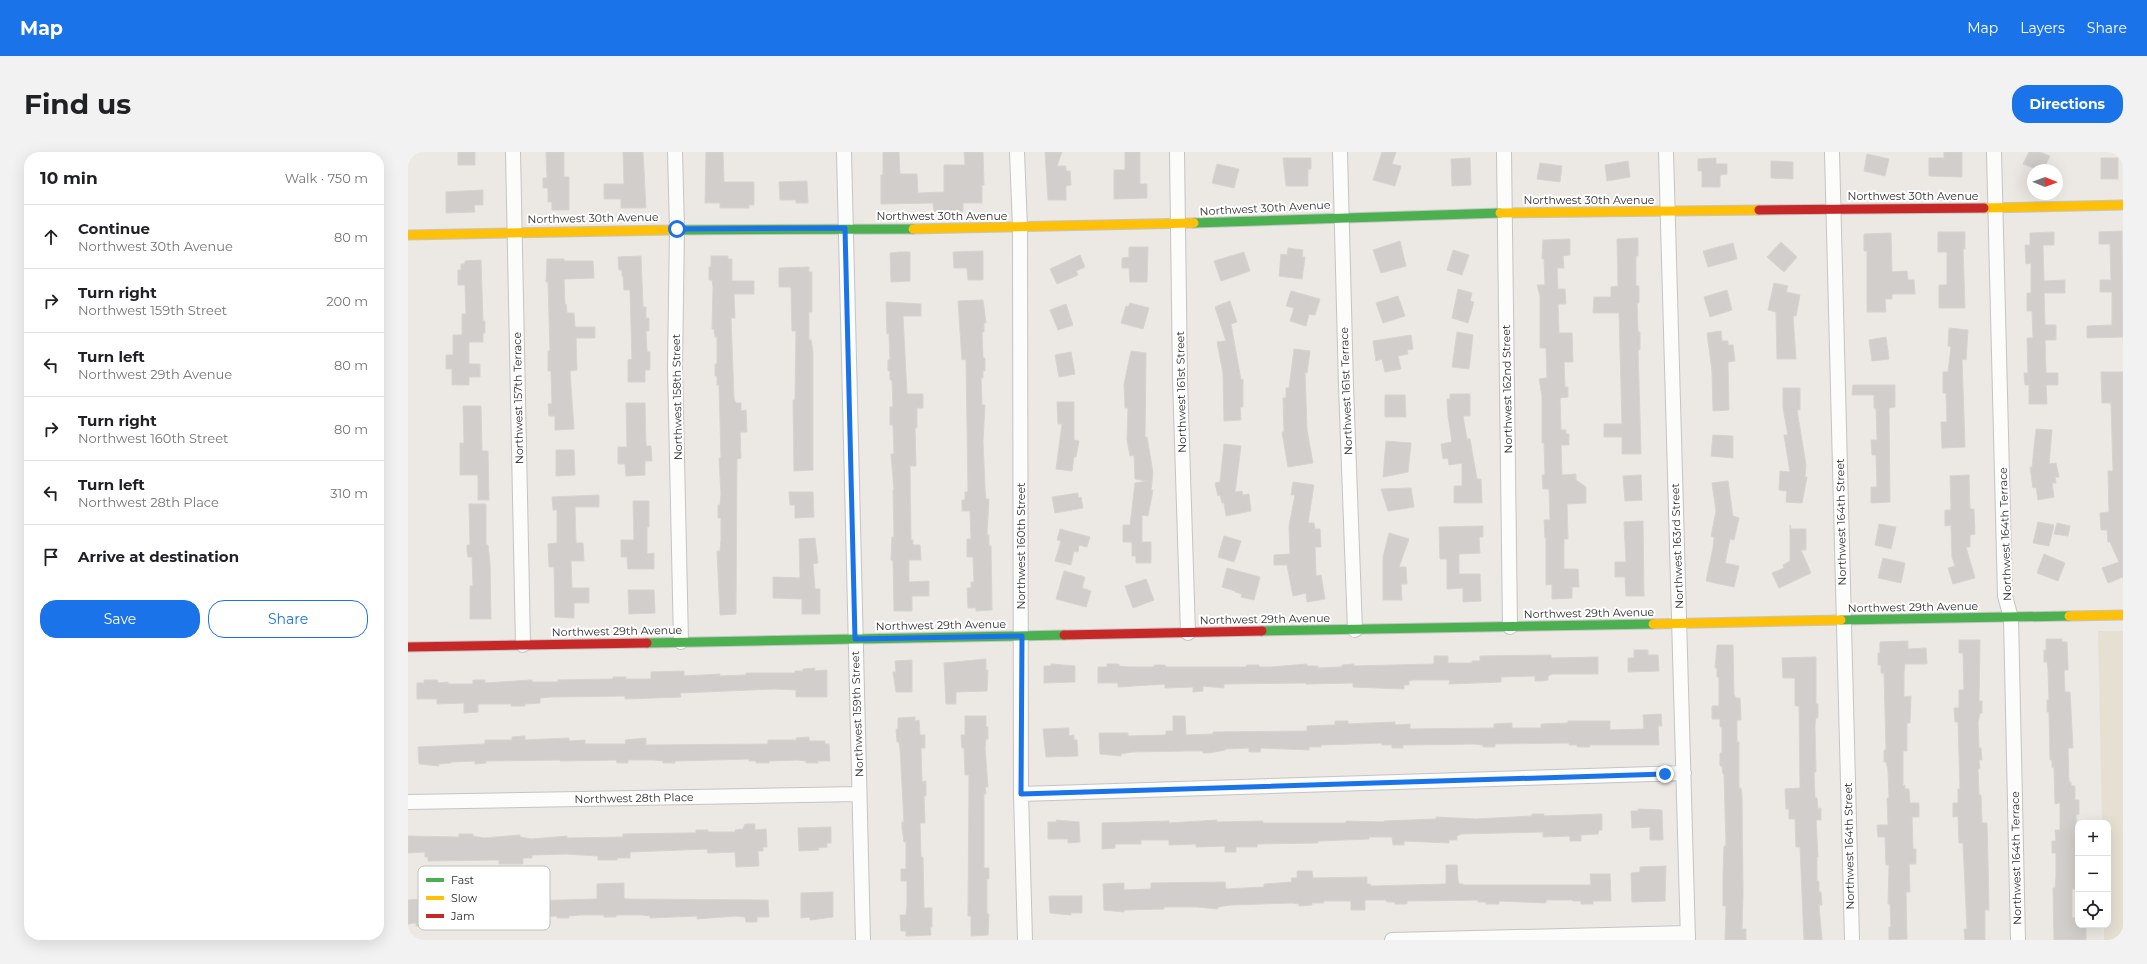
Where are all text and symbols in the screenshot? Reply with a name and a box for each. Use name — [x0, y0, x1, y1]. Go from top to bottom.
text: Map — [20, 17, 63, 40]
text: Map — [1967, 19, 1998, 37]
text: Layers — [2020, 19, 2065, 37]
text: Share — [2087, 19, 2127, 37]
button: Directions — [2012, 85, 2123, 123]
text: Find us — [24, 87, 131, 121]
north arrow — [2027, 164, 2063, 200]
text: 10 min — [40, 168, 98, 188]
text: Walk · 750 m — [285, 170, 368, 186]
street label: Northwest 30th Avenue — [1848, 189, 1979, 203]
street label: Northwest 30th Avenue — [1524, 193, 1655, 207]
street label: Northwest 30th Avenue — [1199, 198, 1331, 218]
street label: Northwest 30th Avenue — [877, 209, 1008, 223]
street label: Northwest 30th Avenue — [527, 210, 659, 226]
text: Continue — [78, 219, 150, 238]
route start — [668, 220, 686, 238]
icon: ahead — [40, 226, 62, 248]
text: 80 m — [334, 229, 368, 245]
text: Northwest 30th Avenue — [78, 238, 233, 254]
text: Turn right — [78, 283, 157, 302]
icon: right — [40, 290, 62, 312]
text: 200 m — [326, 293, 368, 309]
text: Northwest 159th Street — [78, 302, 227, 318]
street label: Northwest 162nd Street — [1499, 324, 1515, 454]
street label: Northwest 161st Terrace — [1337, 326, 1355, 455]
street label: Northwest 157th Terrace — [510, 331, 526, 464]
street label: Northwest 161st Street — [1173, 331, 1189, 453]
street label: Northwest 158th Street — [669, 333, 685, 460]
text: Turn left — [78, 347, 145, 366]
icon: left — [40, 354, 62, 376]
text: 80 m — [334, 357, 368, 373]
text: Northwest 29th Avenue — [78, 366, 232, 382]
text: Turn right — [78, 411, 157, 430]
icon: right — [40, 418, 62, 440]
text: 80 m — [334, 421, 368, 437]
text: Northwest 160th Street — [78, 430, 228, 446]
street label: Northwest 164th Street — [1833, 458, 1849, 586]
street label: Northwest 164th Terrace — [1996, 467, 2014, 601]
text: Turn left — [78, 475, 145, 494]
icon: left — [40, 482, 62, 504]
street label: Northwest 160th Street — [1014, 482, 1028, 610]
street label: Northwest 163rd Street — [1668, 482, 1686, 609]
text: 310 m — [330, 485, 368, 501]
text: Northwest 28th Place — [78, 494, 219, 510]
icon: arrive — [40, 546, 62, 568]
text: Arrive at destination — [78, 547, 239, 566]
street label: Northwest 29th Avenue — [1848, 599, 1979, 615]
button: Save — [40, 600, 200, 638]
button: Share — [208, 600, 368, 638]
street label: Northwest 29th Avenue — [1524, 605, 1655, 621]
street label: Northwest 29th Avenue — [1200, 611, 1331, 627]
street label: Northwest 29th Avenue — [876, 617, 1007, 633]
street label: Northwest 29th Avenue — [552, 623, 683, 639]
street label: Northwest 159th Street — [848, 650, 866, 777]
route end — [1656, 765, 1674, 783]
street label: Northwest 164th Street — [1841, 782, 1857, 910]
street label: Northwest 28th Place — [574, 790, 694, 806]
street label: Northwest 164th Terrace — [2008, 791, 2024, 925]
map controls — [2075, 820, 2111, 928]
button: + — [2075, 820, 2111, 856]
button: − — [2075, 856, 2111, 892]
legend — [418, 866, 550, 930]
text: Fast — [451, 873, 475, 887]
text: Slow — [451, 891, 477, 905]
button: locate — [2075, 892, 2111, 928]
text: Jam — [450, 909, 475, 923]

